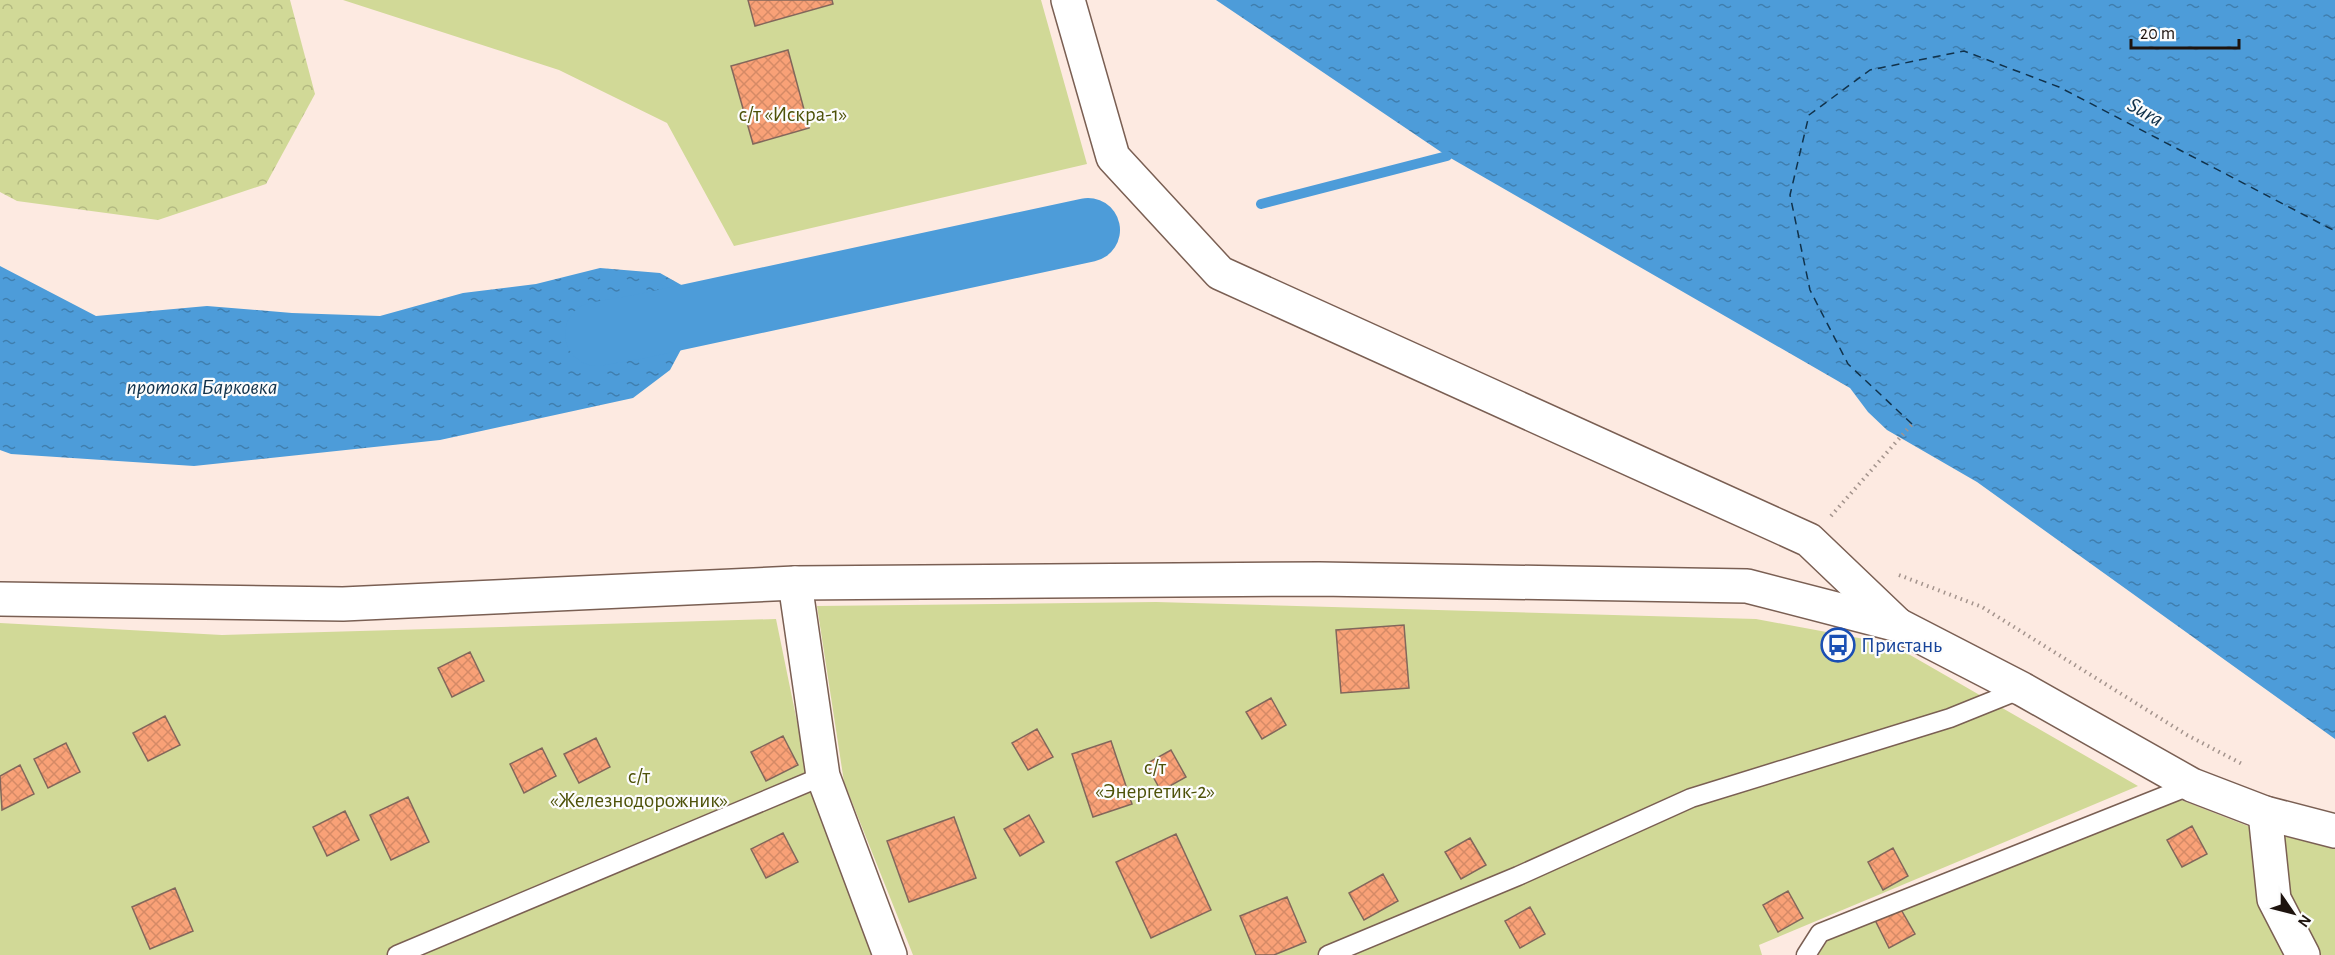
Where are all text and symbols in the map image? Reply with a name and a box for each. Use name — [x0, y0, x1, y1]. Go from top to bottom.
scale bar — [2131, 12, 2239, 50]
text: 20 m — [2140, 25, 2175, 43]
water label: Sura — [2124, 93, 2167, 131]
park label: с/т «Искра-1» — [739, 104, 847, 125]
water label: протока Барковка — [127, 376, 277, 399]
bus stop icon: Пристань — [1820, 627, 1856, 663]
place label: Пристань — [1861, 635, 1942, 656]
park label: с/т «Энергетик-2» — [1095, 757, 1215, 802]
park label: с/т «Железнодорожник» — [550, 766, 728, 811]
north arrow — [2263, 883, 2323, 943]
text: N — [2295, 912, 2314, 930]

